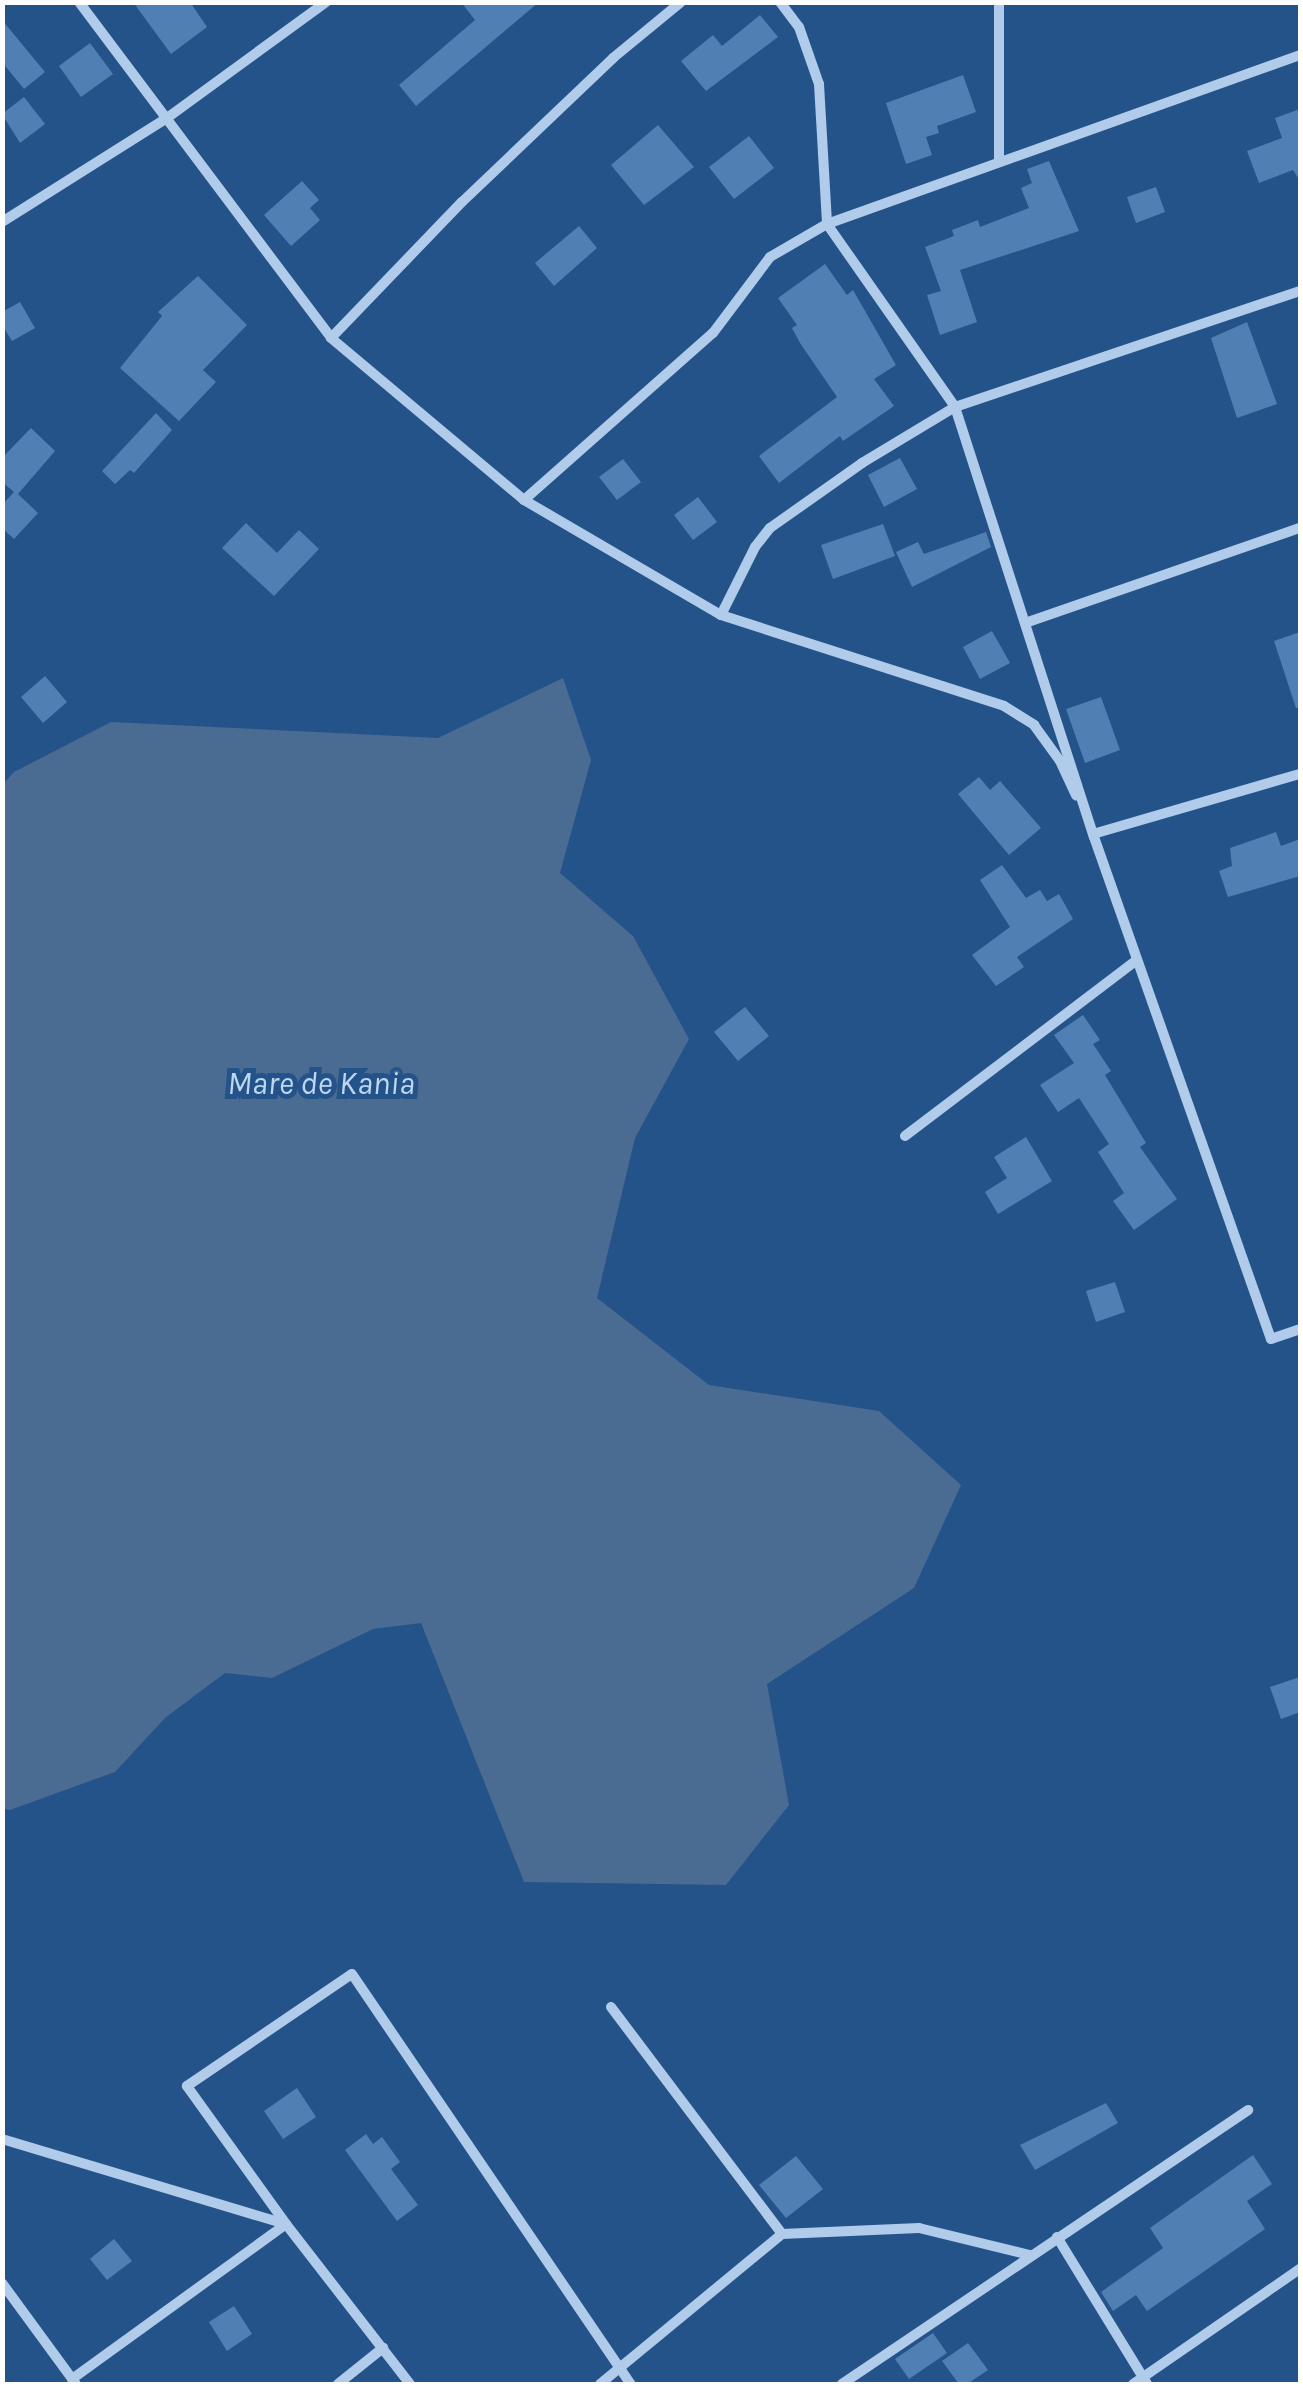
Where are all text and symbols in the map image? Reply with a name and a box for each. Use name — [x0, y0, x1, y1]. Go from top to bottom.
water label: Mare de Kania — [227, 1065, 415, 1103]

